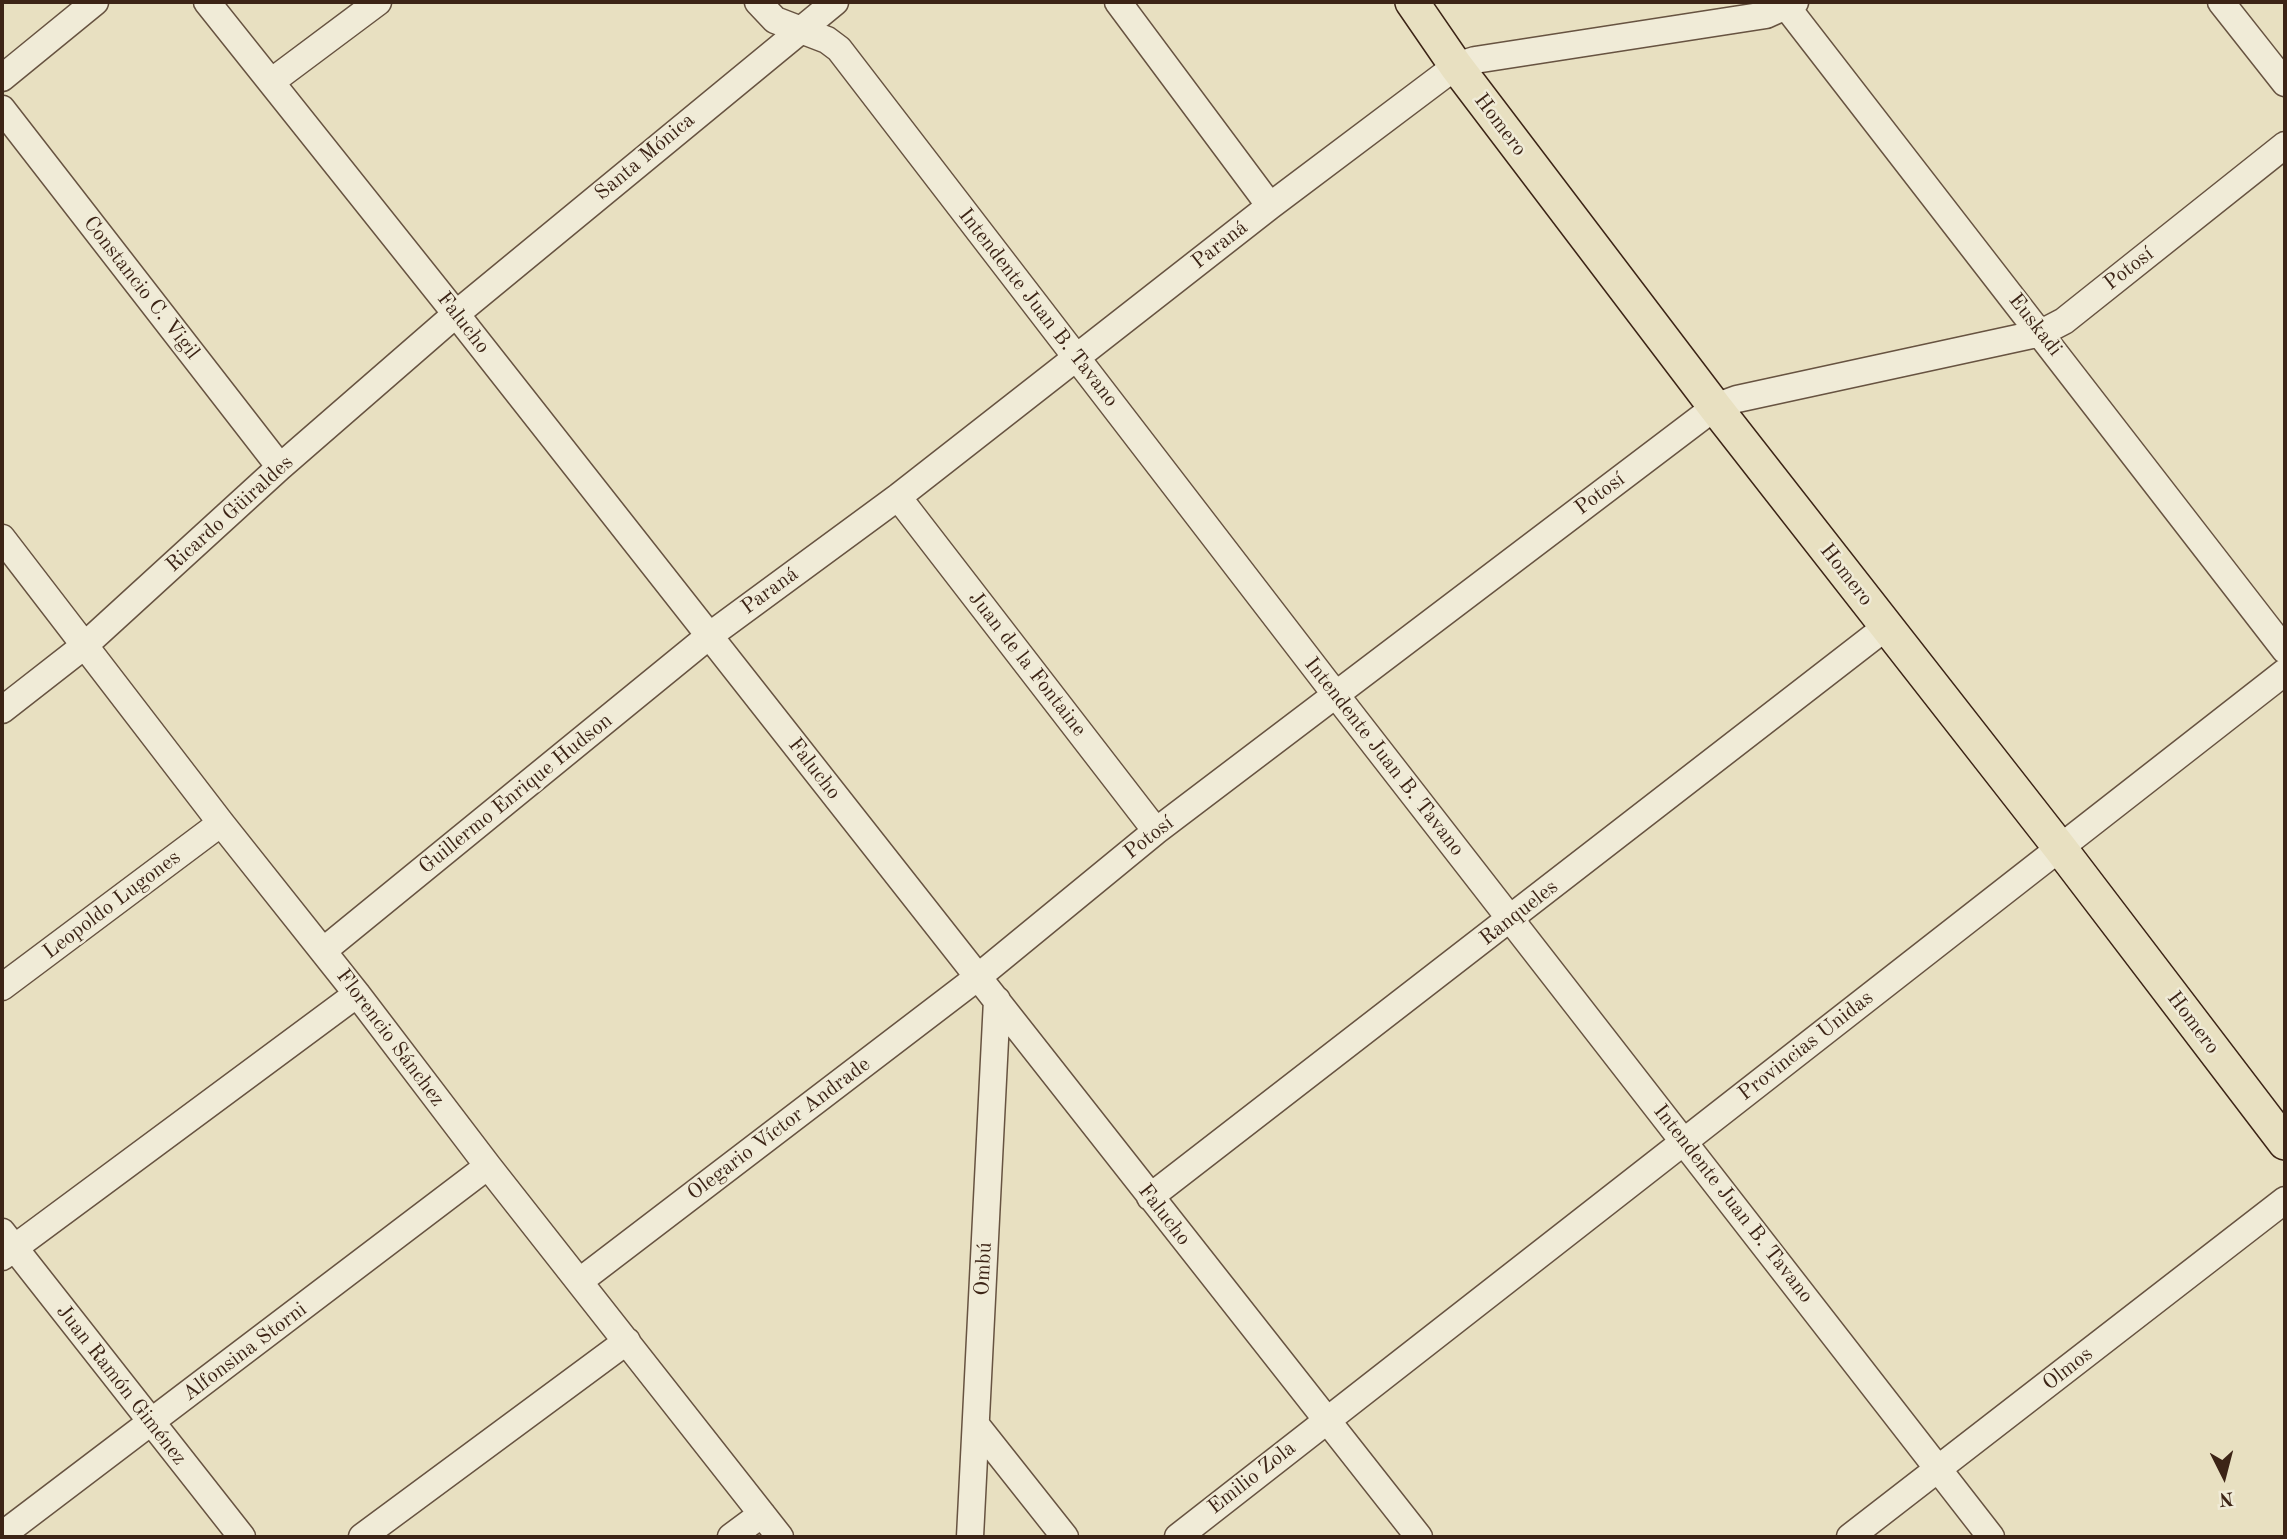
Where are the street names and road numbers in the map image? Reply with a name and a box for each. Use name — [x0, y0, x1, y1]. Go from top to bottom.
street label: Homero — [1468, 89, 1532, 161]
street label: Santa Mónica — [590, 108, 700, 206]
street label: Intendente Juan B. Tavano — [953, 204, 1123, 412]
street label: Constancio C. Vigil — [77, 211, 205, 365]
street label: Paraná — [1187, 215, 1253, 275]
street label: Potosí — [2099, 242, 2159, 296]
street label: Falucho — [431, 287, 495, 359]
street label: Euskadi — [2003, 289, 2067, 361]
street label: Ricardo Güiraldes — [161, 450, 299, 578]
street label: Potosí — [1570, 467, 1630, 521]
street label: Homero — [1814, 539, 1878, 611]
street label: Paraná — [737, 562, 803, 620]
street label: Juan de la Fontaine — [962, 586, 1092, 742]
street label: Intendente Juan B. Tavano — [1299, 653, 1469, 861]
street label: Guillermo Enrique Hudson — [414, 708, 618, 880]
street label: Falucho — [782, 733, 846, 805]
street label: Potosí — [1119, 811, 1179, 865]
street label: Leopoldo Lugones — [38, 845, 186, 965]
street label: Ranqueles — [1475, 875, 1563, 951]
street label: Florencio Sánchez — [330, 964, 450, 1112]
street label: Provincias Unidas — [1733, 985, 1879, 1107]
street label: Homero — [2161, 987, 2225, 1059]
street label: Olegario Víctor Andrade — [683, 1052, 875, 1206]
street label: Intendente Juan B. Tavano — [1648, 1100, 1818, 1308]
street label: Falucho — [1132, 1179, 1196, 1251]
street label: Ombú — [970, 1242, 998, 1296]
street label: Alfonsina Storni — [178, 1297, 312, 1407]
street label: Juan Ramón Giménez — [50, 1300, 192, 1470]
street label: Olmos — [2038, 1342, 2098, 1396]
street label: Emilio Zola — [1203, 1436, 1301, 1520]

